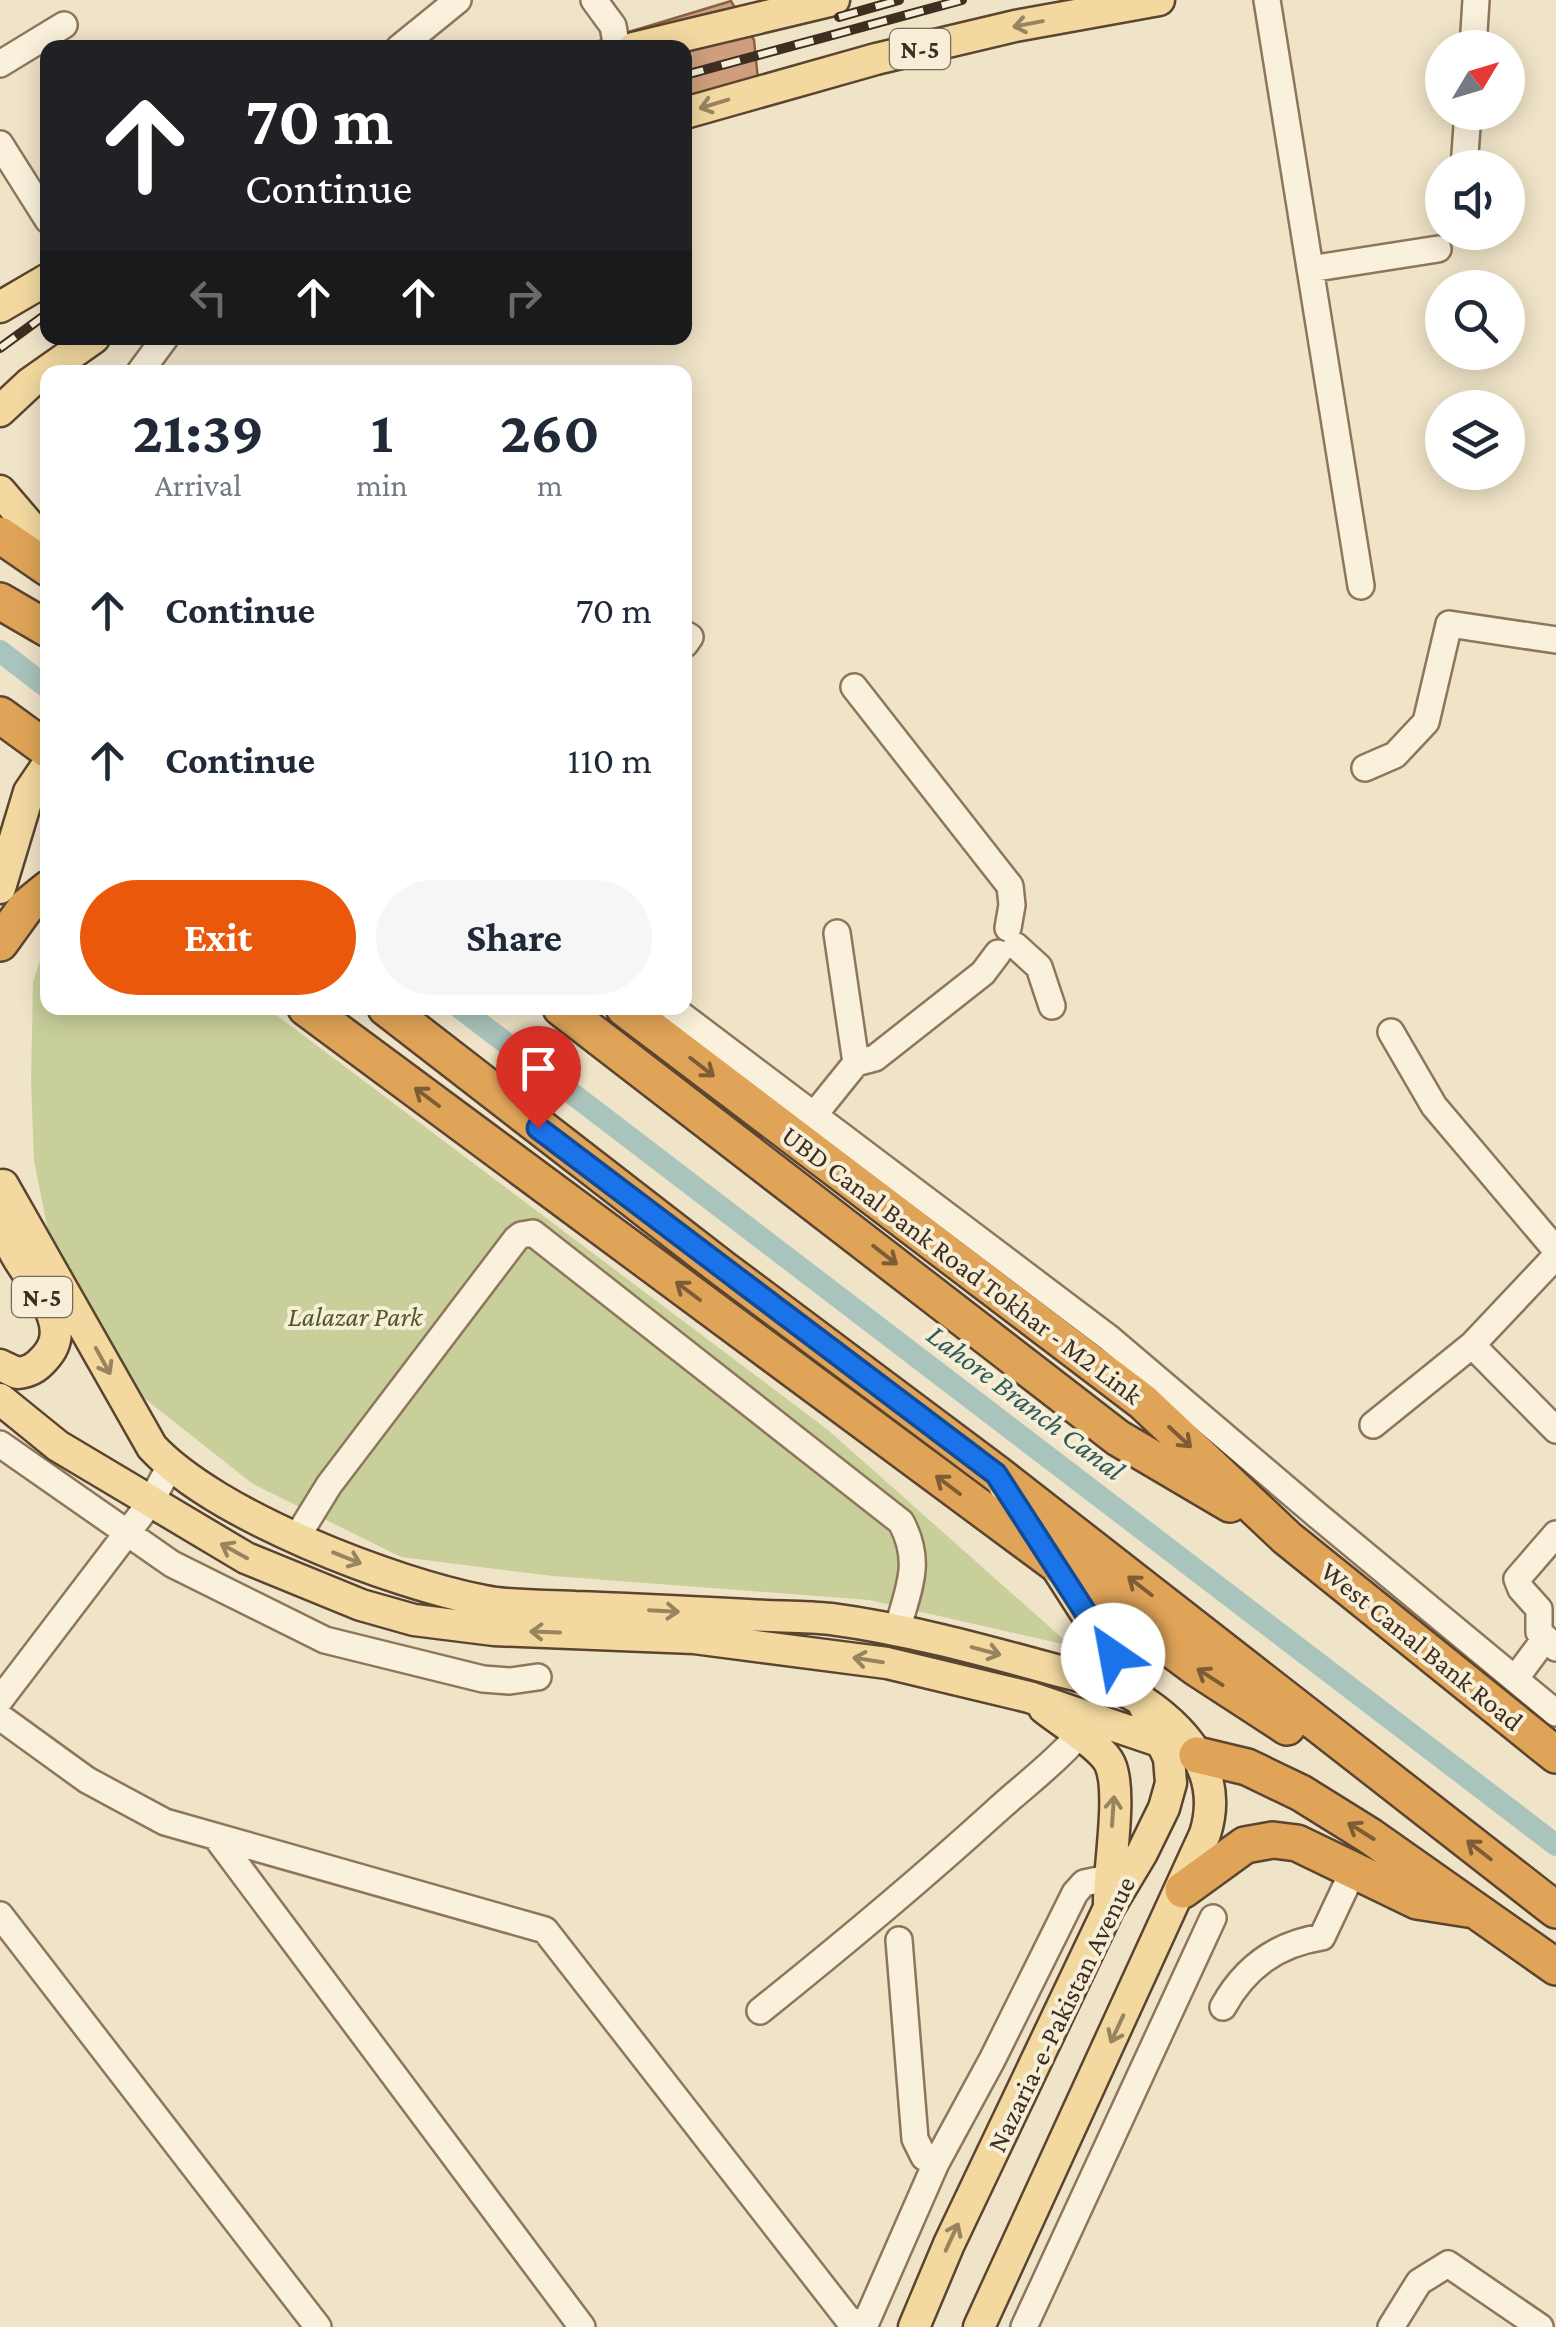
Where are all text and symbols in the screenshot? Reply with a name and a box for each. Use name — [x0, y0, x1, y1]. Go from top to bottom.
one-way arrow — [1013, 15, 1045, 34]
road number: N-5 — [890, 29, 950, 69]
north arrow — [1425, 30, 1525, 130]
map controls — [1425, 30, 1525, 490]
icon: ahead — [80, 80, 210, 210]
text: 70 m — [245, 81, 393, 159]
one-way arrow — [698, 96, 730, 114]
button: sound — [1425, 150, 1525, 250]
text: Continue — [245, 163, 412, 213]
icon: left — [181, 270, 236, 325]
icon: ahead — [286, 270, 341, 325]
icon: ahead — [391, 270, 446, 325]
icon: right — [496, 270, 551, 325]
button: search — [1425, 270, 1525, 370]
button: layers — [1425, 390, 1525, 490]
text: 21:39 — [132, 398, 264, 465]
text: 1 — [371, 398, 393, 465]
text: 260 — [500, 398, 600, 465]
text: Arrival — [155, 467, 242, 503]
text: min — [356, 467, 408, 503]
text: m — [537, 467, 563, 503]
icon: ahead — [80, 583, 135, 638]
text: Continue — [165, 589, 315, 631]
text: 70 m — [576, 589, 652, 631]
icon: ahead — [80, 733, 135, 788]
text: Continue — [165, 739, 315, 781]
text: 110 m — [568, 739, 652, 781]
button: Exit — [80, 880, 356, 995]
button: Share — [376, 880, 652, 995]
pin — [496, 1026, 581, 1129]
icon: arrive — [511, 1041, 566, 1096]
one-way arrow — [688, 1056, 715, 1077]
one-way arrow — [414, 1087, 441, 1108]
street label: UBD Canal Bank Road Tokhar - M2 Link — [776, 1119, 1149, 1411]
one-way arrow — [871, 1245, 898, 1266]
road number: N-5 — [12, 1277, 72, 1317]
one-way arrow — [675, 1281, 702, 1302]
park label: Lalazar Park — [288, 1301, 424, 1332]
water label: Lahore Branch Canal — [921, 1317, 1131, 1487]
one-way arrow — [93, 1346, 113, 1376]
one-way arrow — [1167, 1425, 1192, 1448]
one-way arrow — [935, 1475, 962, 1496]
one-way arrow — [219, 1540, 249, 1560]
one-way arrow — [331, 1550, 361, 1568]
street label: West Canal Bank Road — [1315, 1555, 1529, 1737]
one-way arrow — [1127, 1576, 1154, 1597]
one-way arrow — [648, 1602, 680, 1621]
position arrow — [1061, 1603, 1165, 1707]
one-way arrow — [529, 1623, 561, 1642]
one-way arrow — [970, 1642, 1001, 1661]
one-way arrow — [852, 1650, 885, 1669]
one-way arrow — [1197, 1667, 1225, 1688]
one-way arrow — [1104, 1795, 1123, 1828]
one-way arrow — [1348, 1820, 1376, 1841]
one-way arrow — [1466, 1840, 1493, 1861]
street label: Nazaria-e-Pakistan Avenue — [981, 1871, 1141, 2157]
one-way arrow — [1107, 2013, 1126, 2043]
one-way arrow — [944, 2223, 963, 2253]

